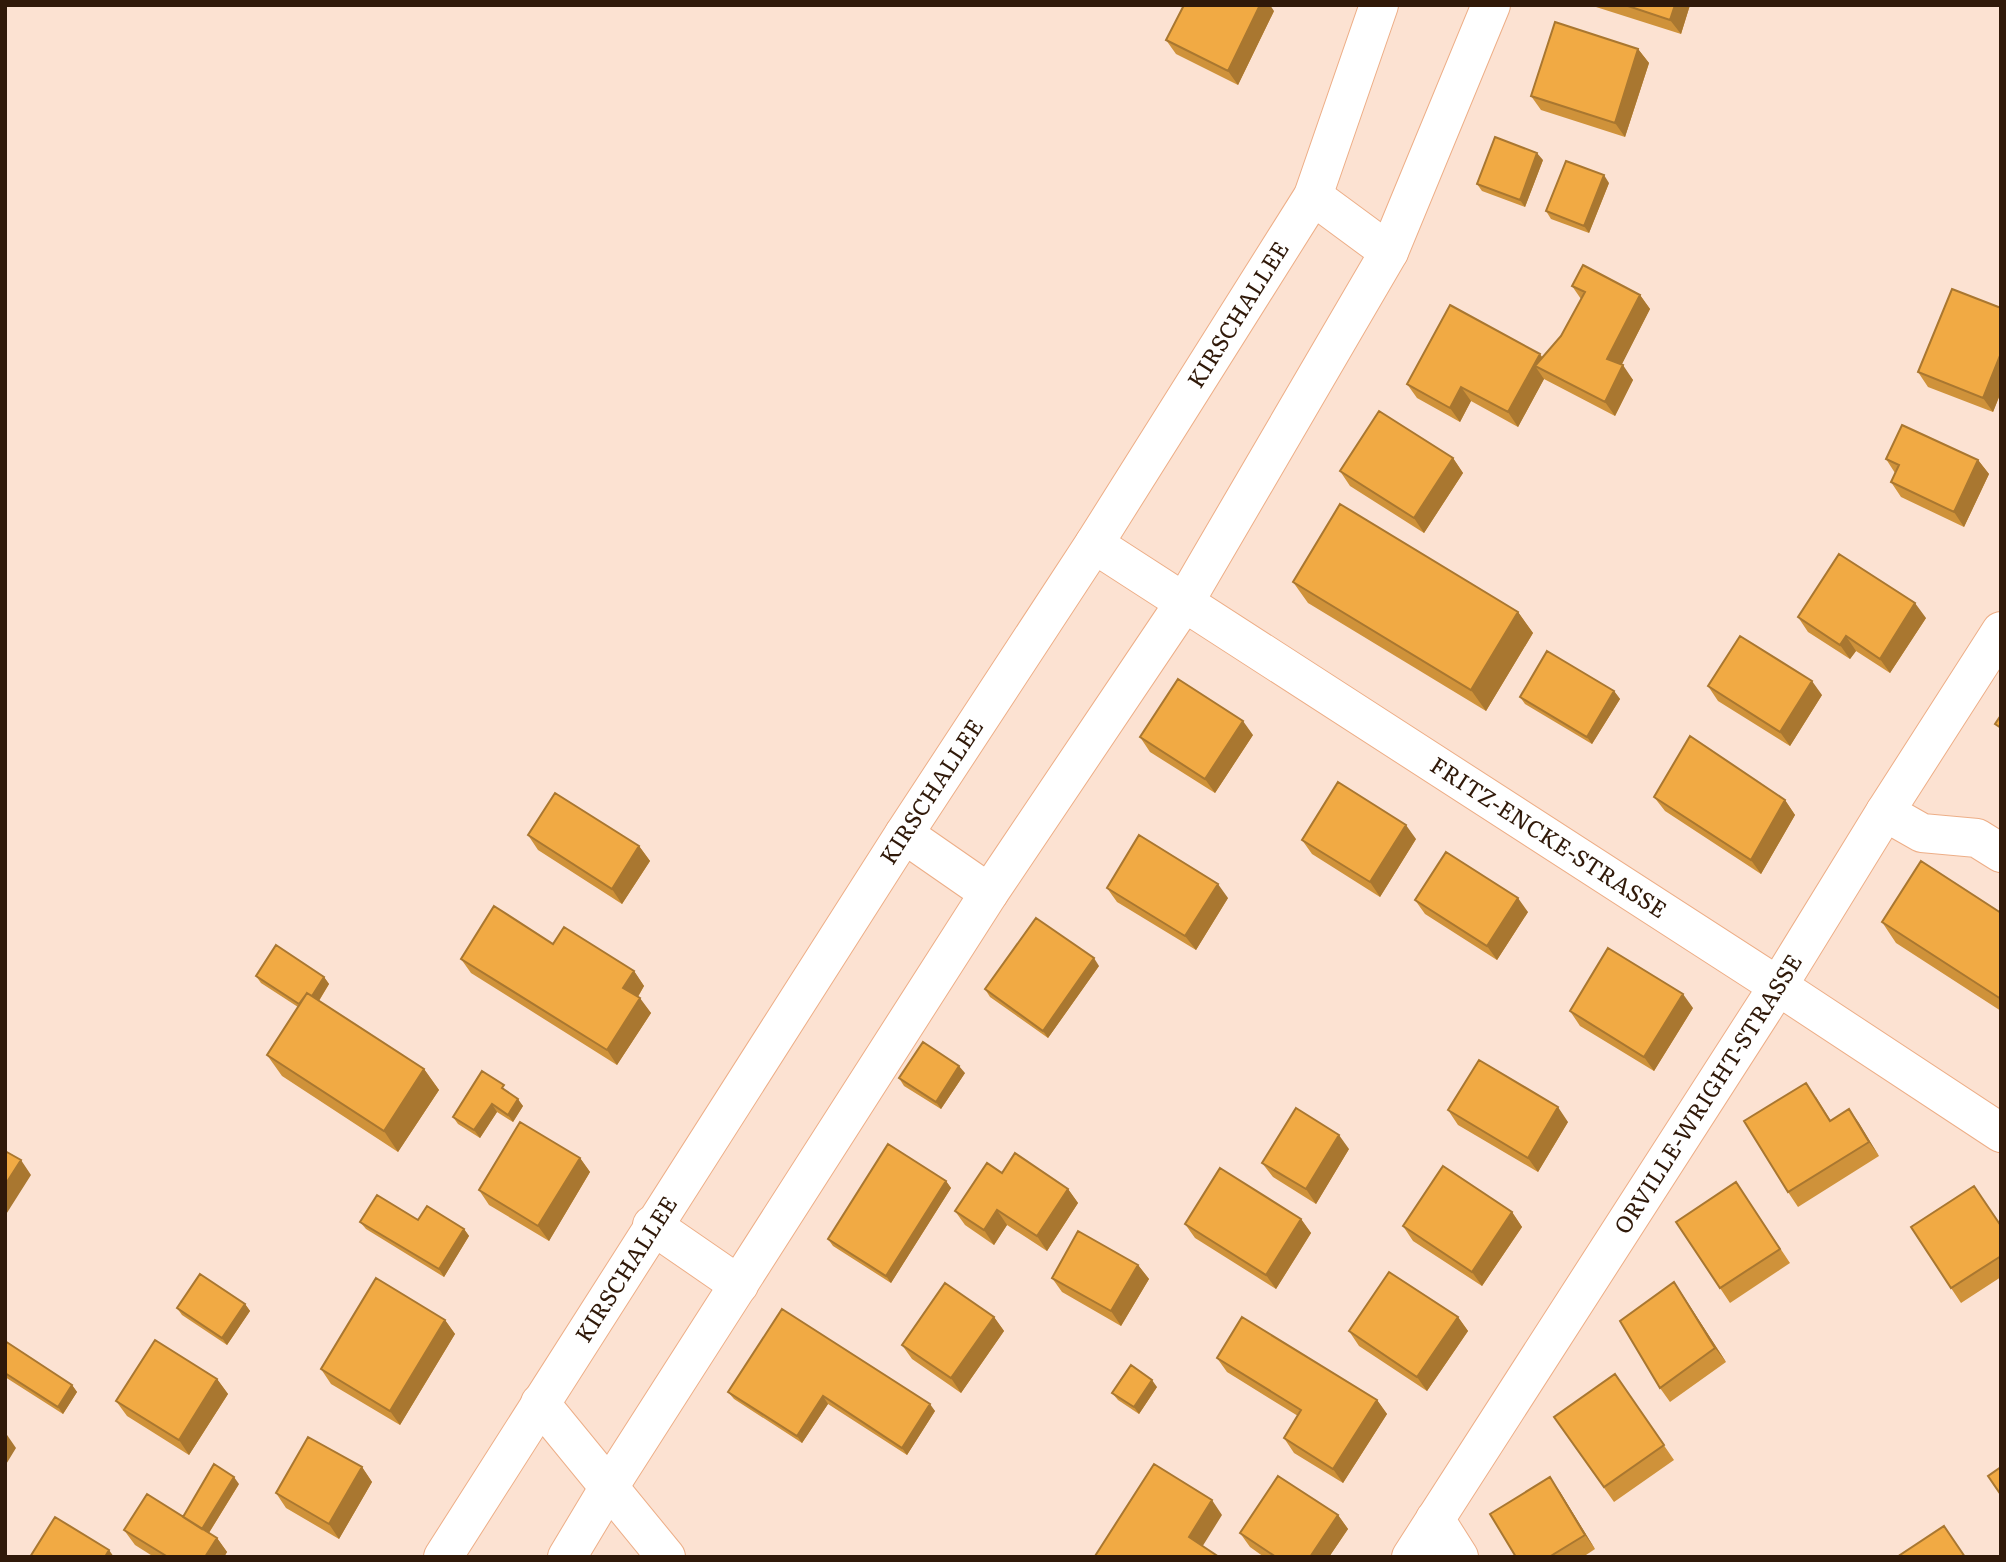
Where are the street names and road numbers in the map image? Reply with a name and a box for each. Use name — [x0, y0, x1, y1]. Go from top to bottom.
street label: KIRSCHALLEE — [1177, 234, 1296, 394]
street label: KIRSCHALLEE — [870, 711, 990, 870]
street label: FRITZ-ENCKE-STRASSE — [1425, 747, 1674, 925]
street label: ORVILLE-WRIGHT-STRASSE — [1604, 947, 1809, 1240]
street label: KIRSCHALLEE — [565, 1188, 684, 1348]

